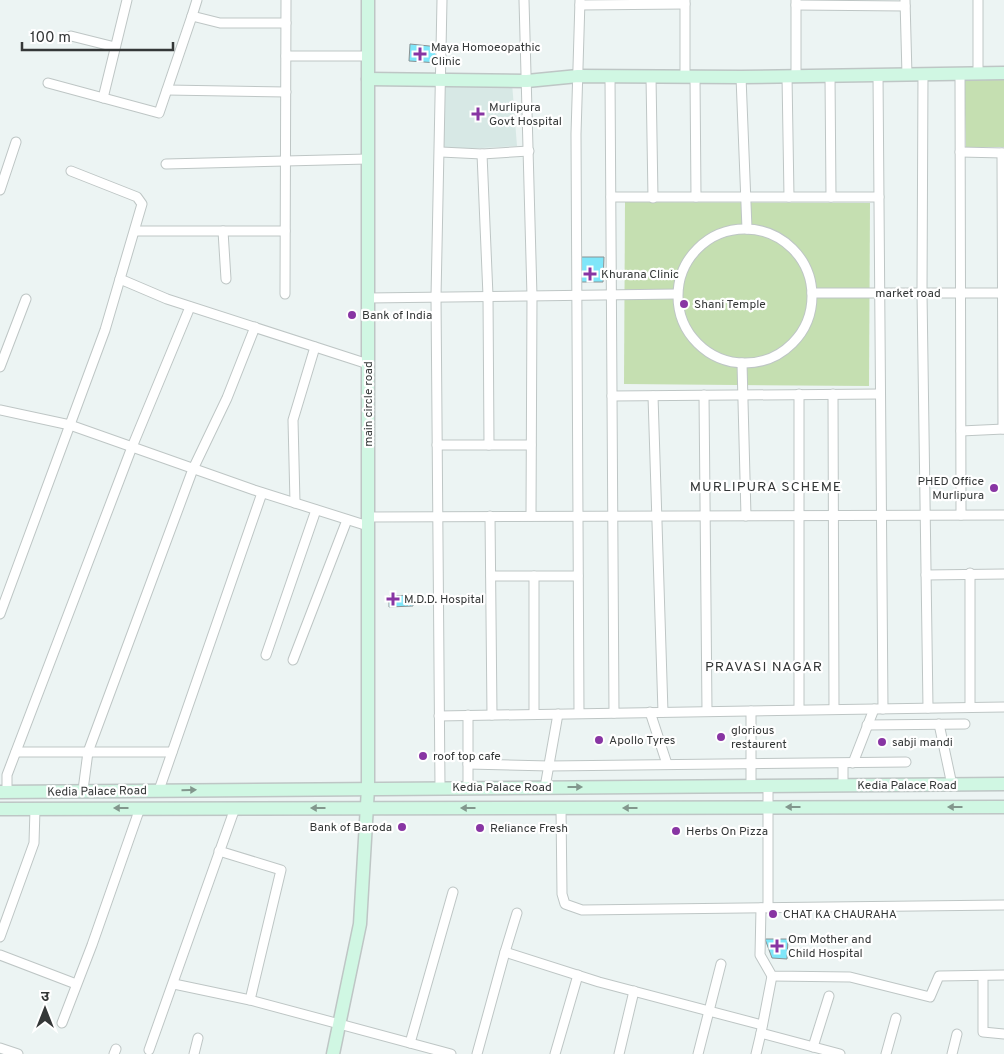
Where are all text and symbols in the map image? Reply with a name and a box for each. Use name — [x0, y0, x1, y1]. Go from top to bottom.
scale bar — [22, 20, 174, 52]
text: 100 m — [30, 29, 71, 48]
place label: Maya Homoeopathic Clinic — [431, 40, 541, 70]
marker: Maya Homoeopathic Clinic — [413, 47, 427, 61]
place label: Murlipura Govt Hospital — [489, 100, 562, 130]
marker: Murlipura Govt Hospital — [471, 107, 485, 121]
marker: Khurana Clinic — [583, 267, 597, 281]
place label: Khurana Clinic — [601, 267, 679, 283]
street label: market road — [875, 286, 941, 302]
place label: Shani Temple — [694, 297, 766, 313]
marker: Shani Temple — [678, 298, 690, 310]
place label: Bank of India — [362, 308, 432, 324]
marker: Bank of India — [346, 309, 358, 321]
street label: main circle road — [361, 361, 377, 447]
place label: PHED Office Murlipura — [918, 474, 984, 504]
district label: MURLIPURA SCHEME — [690, 479, 842, 496]
marker: PHED Office Murlipura — [988, 482, 1000, 494]
marker: M.D.D. Hospital — [386, 592, 400, 606]
place label: M.D.D. Hospital — [404, 592, 484, 608]
district label: PRAVASI NAGAR — [705, 659, 823, 676]
place label: glorious restaurent — [731, 723, 787, 753]
marker: glorious restaurent — [715, 731, 727, 743]
place label: Apollo Tyres — [609, 733, 675, 749]
marker: Apollo Tyres — [593, 734, 605, 746]
place label: sabji mandi — [892, 735, 953, 751]
marker: sabji mandi — [876, 736, 888, 748]
place label: roof top cafe — [433, 749, 501, 765]
marker: roof top cafe — [417, 750, 429, 762]
street label: Kedia Palace Road — [857, 778, 957, 794]
street label: Kedia Palace Road — [452, 780, 552, 796]
street label: Kedia Palace Road — [47, 783, 147, 801]
one-way arrow — [567, 783, 583, 791]
one-way arrow — [181, 786, 197, 794]
one-way arrow — [785, 803, 801, 811]
one-way arrow — [947, 803, 963, 811]
one-way arrow — [113, 804, 129, 812]
one-way arrow — [310, 804, 326, 812]
one-way arrow — [460, 804, 476, 812]
one-way arrow — [622, 804, 638, 812]
place label: Bank of Baroda — [309, 820, 392, 836]
marker: Bank of Baroda — [396, 821, 408, 833]
place label: Reliance Fresh — [490, 821, 568, 837]
marker: Reliance Fresh — [474, 822, 486, 834]
place label: Herbs On Pizza — [686, 824, 768, 840]
marker: Herbs On Pizza — [670, 825, 682, 837]
place label: CHAT KA CHAURAHA — [783, 907, 897, 923]
marker: CHAT KA CHAURAHA — [767, 908, 779, 920]
place label: Om Mother and Child Hospital — [788, 932, 872, 962]
marker: Om Mother and Child Hospital — [770, 939, 784, 953]
north arrow — [20, 984, 70, 1034]
text: उ — [41, 989, 50, 1006]

